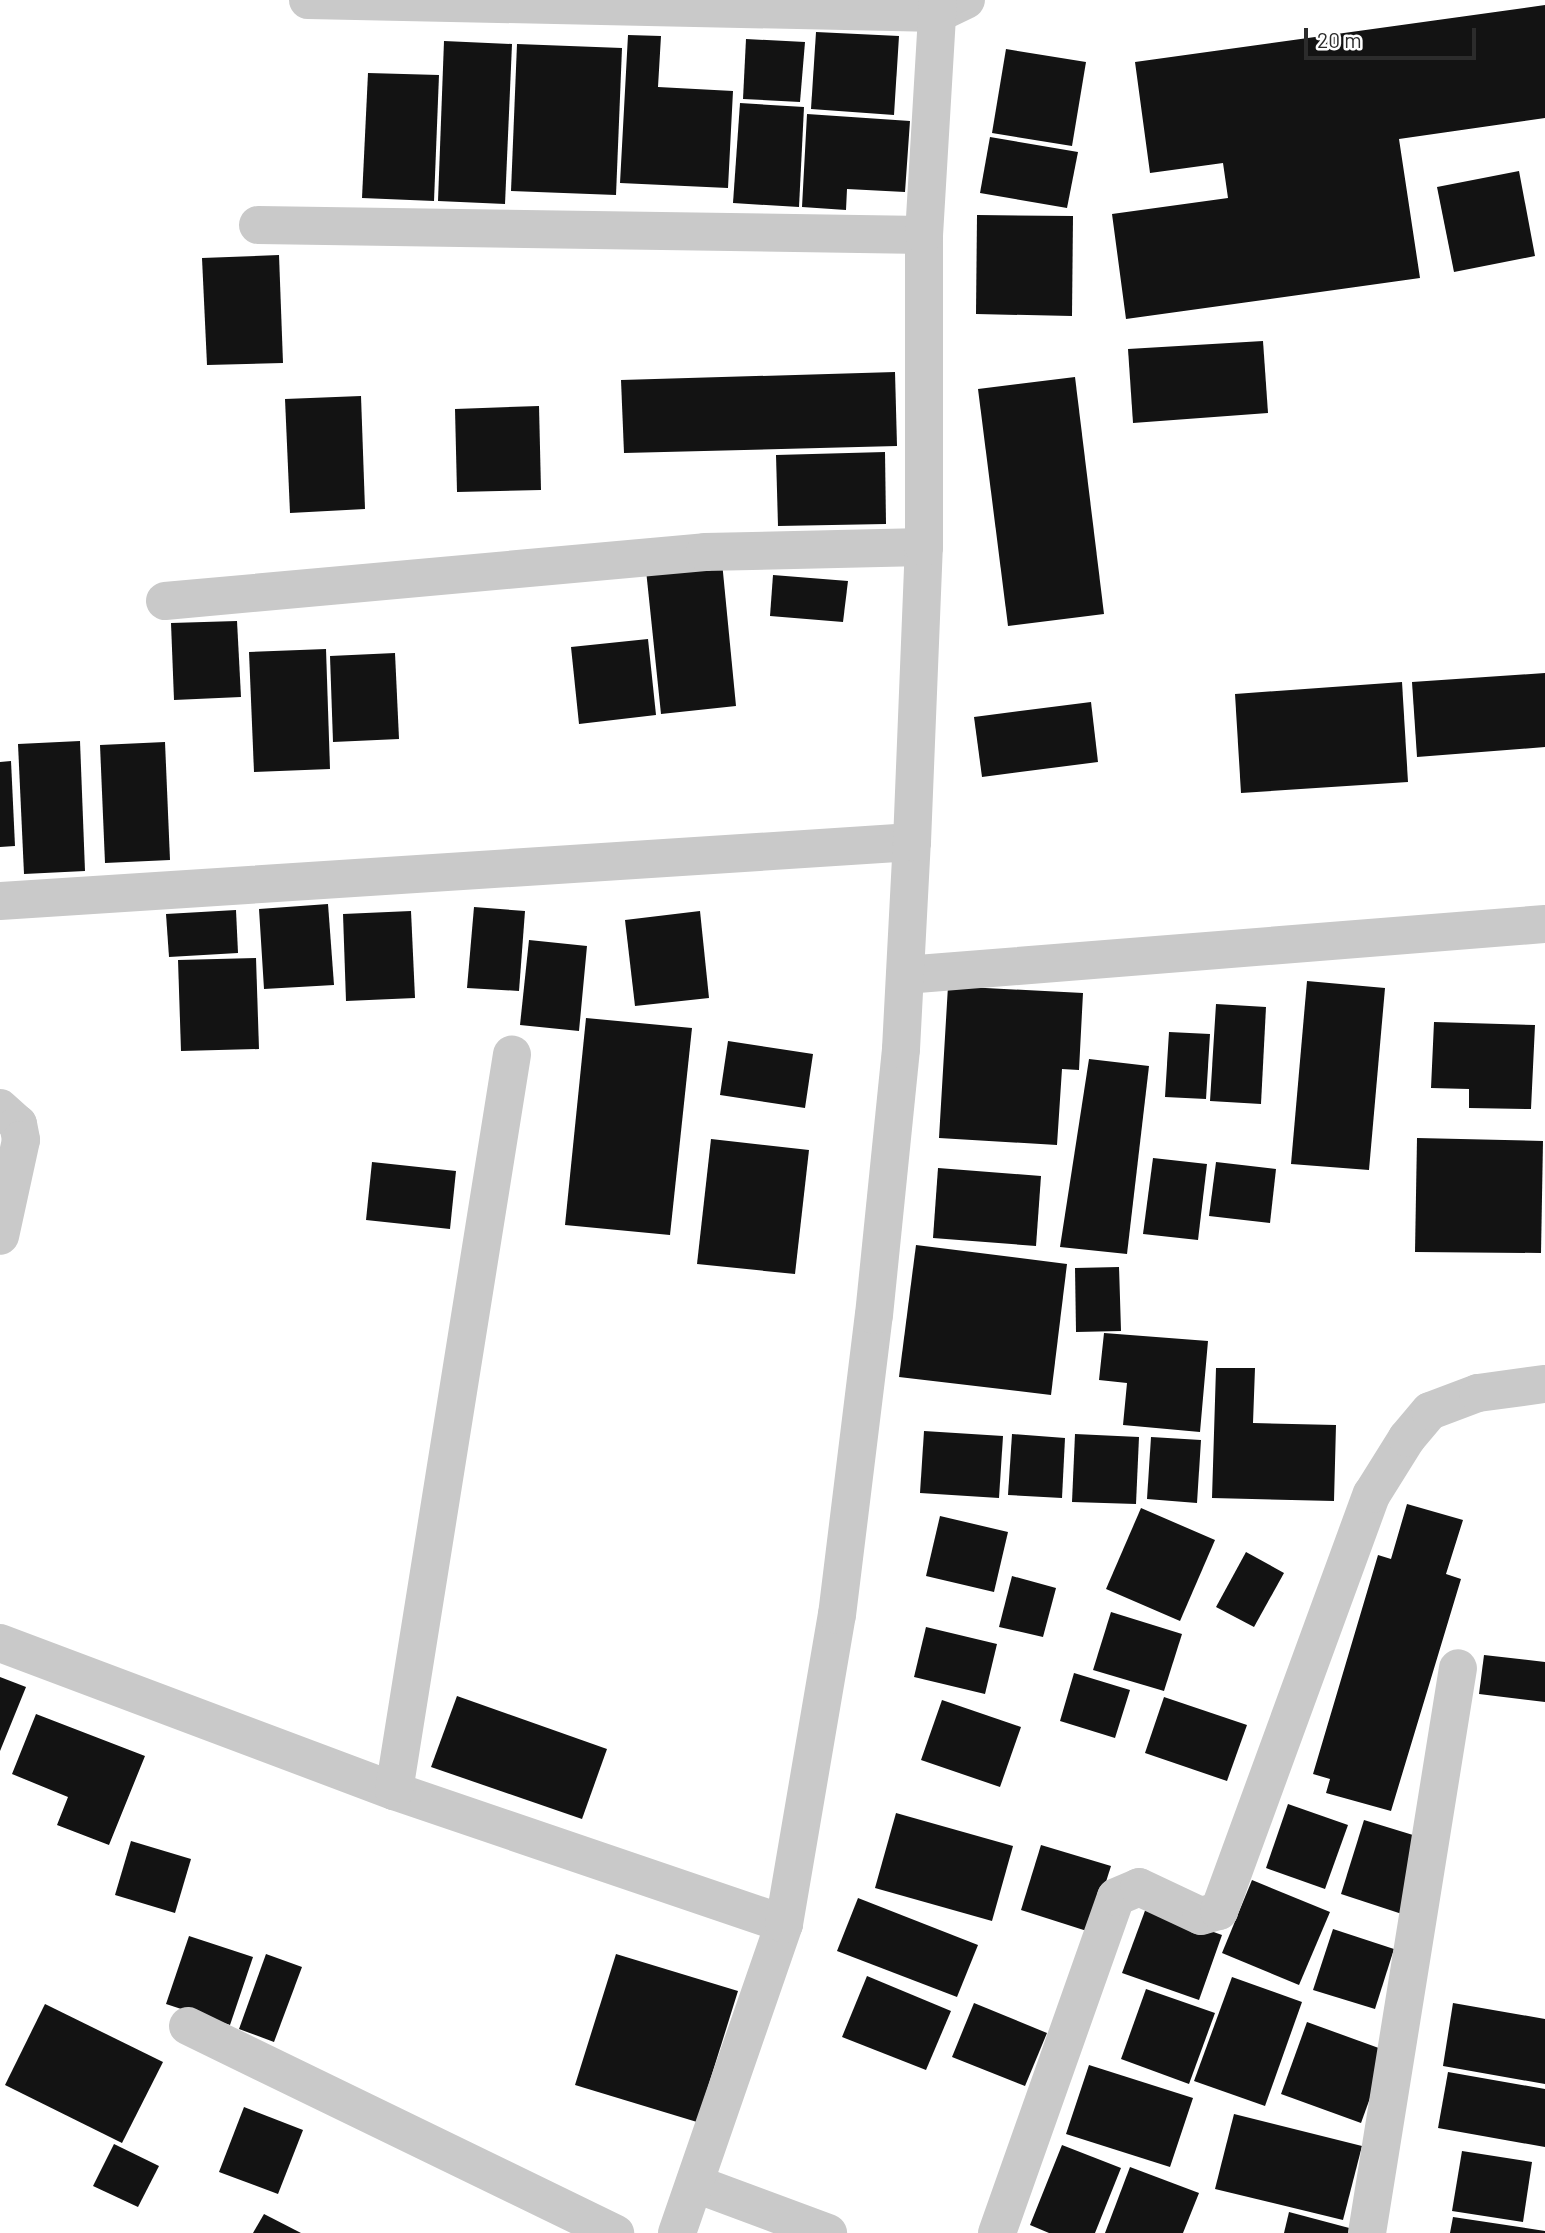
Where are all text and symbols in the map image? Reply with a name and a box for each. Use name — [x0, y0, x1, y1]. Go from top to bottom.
scale bar — [1307, 14, 1478, 58]
text: 20 m — [1317, 27, 1362, 52]

